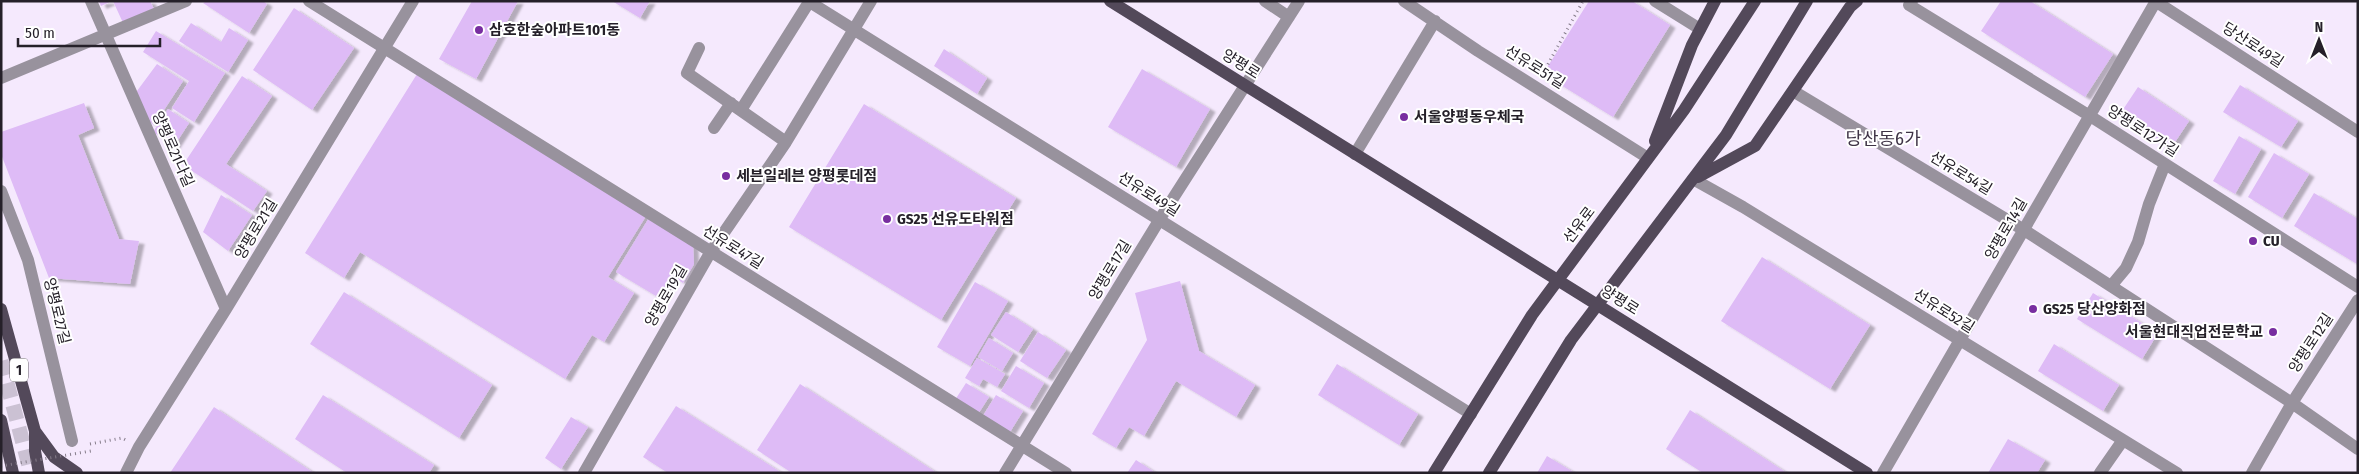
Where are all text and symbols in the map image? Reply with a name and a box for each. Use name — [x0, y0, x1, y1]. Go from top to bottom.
scale bar — [18, 15, 160, 47]
north arrow — [2294, 15, 2344, 65]
street label: 당산로49길 — [2219, 19, 2287, 71]
text: N — [2315, 19, 2323, 36]
place label: 삼호한숲아파트101동 — [489, 21, 620, 39]
text: 50 m — [25, 24, 55, 42]
marker: 삼호한숲아파트101동 — [473, 24, 485, 36]
street label: 선유로51길 — [1502, 42, 1568, 92]
street label: 양평로 — [1219, 45, 1263, 83]
street label: 양평로12가길 — [2104, 101, 2182, 161]
street label: 양평로21다길 — [148, 108, 198, 190]
place label: 서울양평동우체국 — [1414, 108, 1525, 126]
marker: 서울양평동우체국 — [1398, 111, 1410, 123]
district label: 당산동6가 — [1845, 128, 1921, 150]
street label: 선유로54길 — [1927, 147, 1995, 199]
place label: 세븐일레븐 양평롯데점 — [736, 167, 877, 185]
street label: 선유로49길 — [1115, 168, 1183, 220]
marker: 세븐일레븐 양평롯데점 — [720, 170, 732, 182]
street label: 양평로14길 — [1981, 195, 2031, 263]
street label: 양평로21길 — [231, 196, 281, 262]
street label: 선유로 — [1559, 203, 1599, 247]
place label: GS25 선유도타워점 — [897, 210, 1014, 228]
marker: GS25 선유도타워점 — [881, 213, 893, 225]
street label: 선유로47길 — [699, 221, 767, 273]
place label: CU — [2263, 232, 2280, 250]
marker: CU — [2247, 235, 2259, 247]
street label: 양평로17길 — [1085, 237, 1135, 303]
street label: 양평로19길 — [641, 262, 691, 330]
street label: 양평로27길 — [40, 276, 74, 346]
street label: 양평로 — [1598, 281, 1642, 319]
street label: 선유로52길 — [1910, 285, 1978, 337]
place label: GS25 당산양화점 — [2043, 300, 2146, 318]
marker: GS25 당산양화점 — [2027, 303, 2039, 315]
street label: 양평로12길 — [2285, 310, 2337, 376]
place label: 서울현대직업전문학교 — [2125, 323, 2263, 341]
marker: 서울현대직업전문학교 — [2267, 326, 2279, 338]
road number: 1 — [10, 358, 28, 382]

